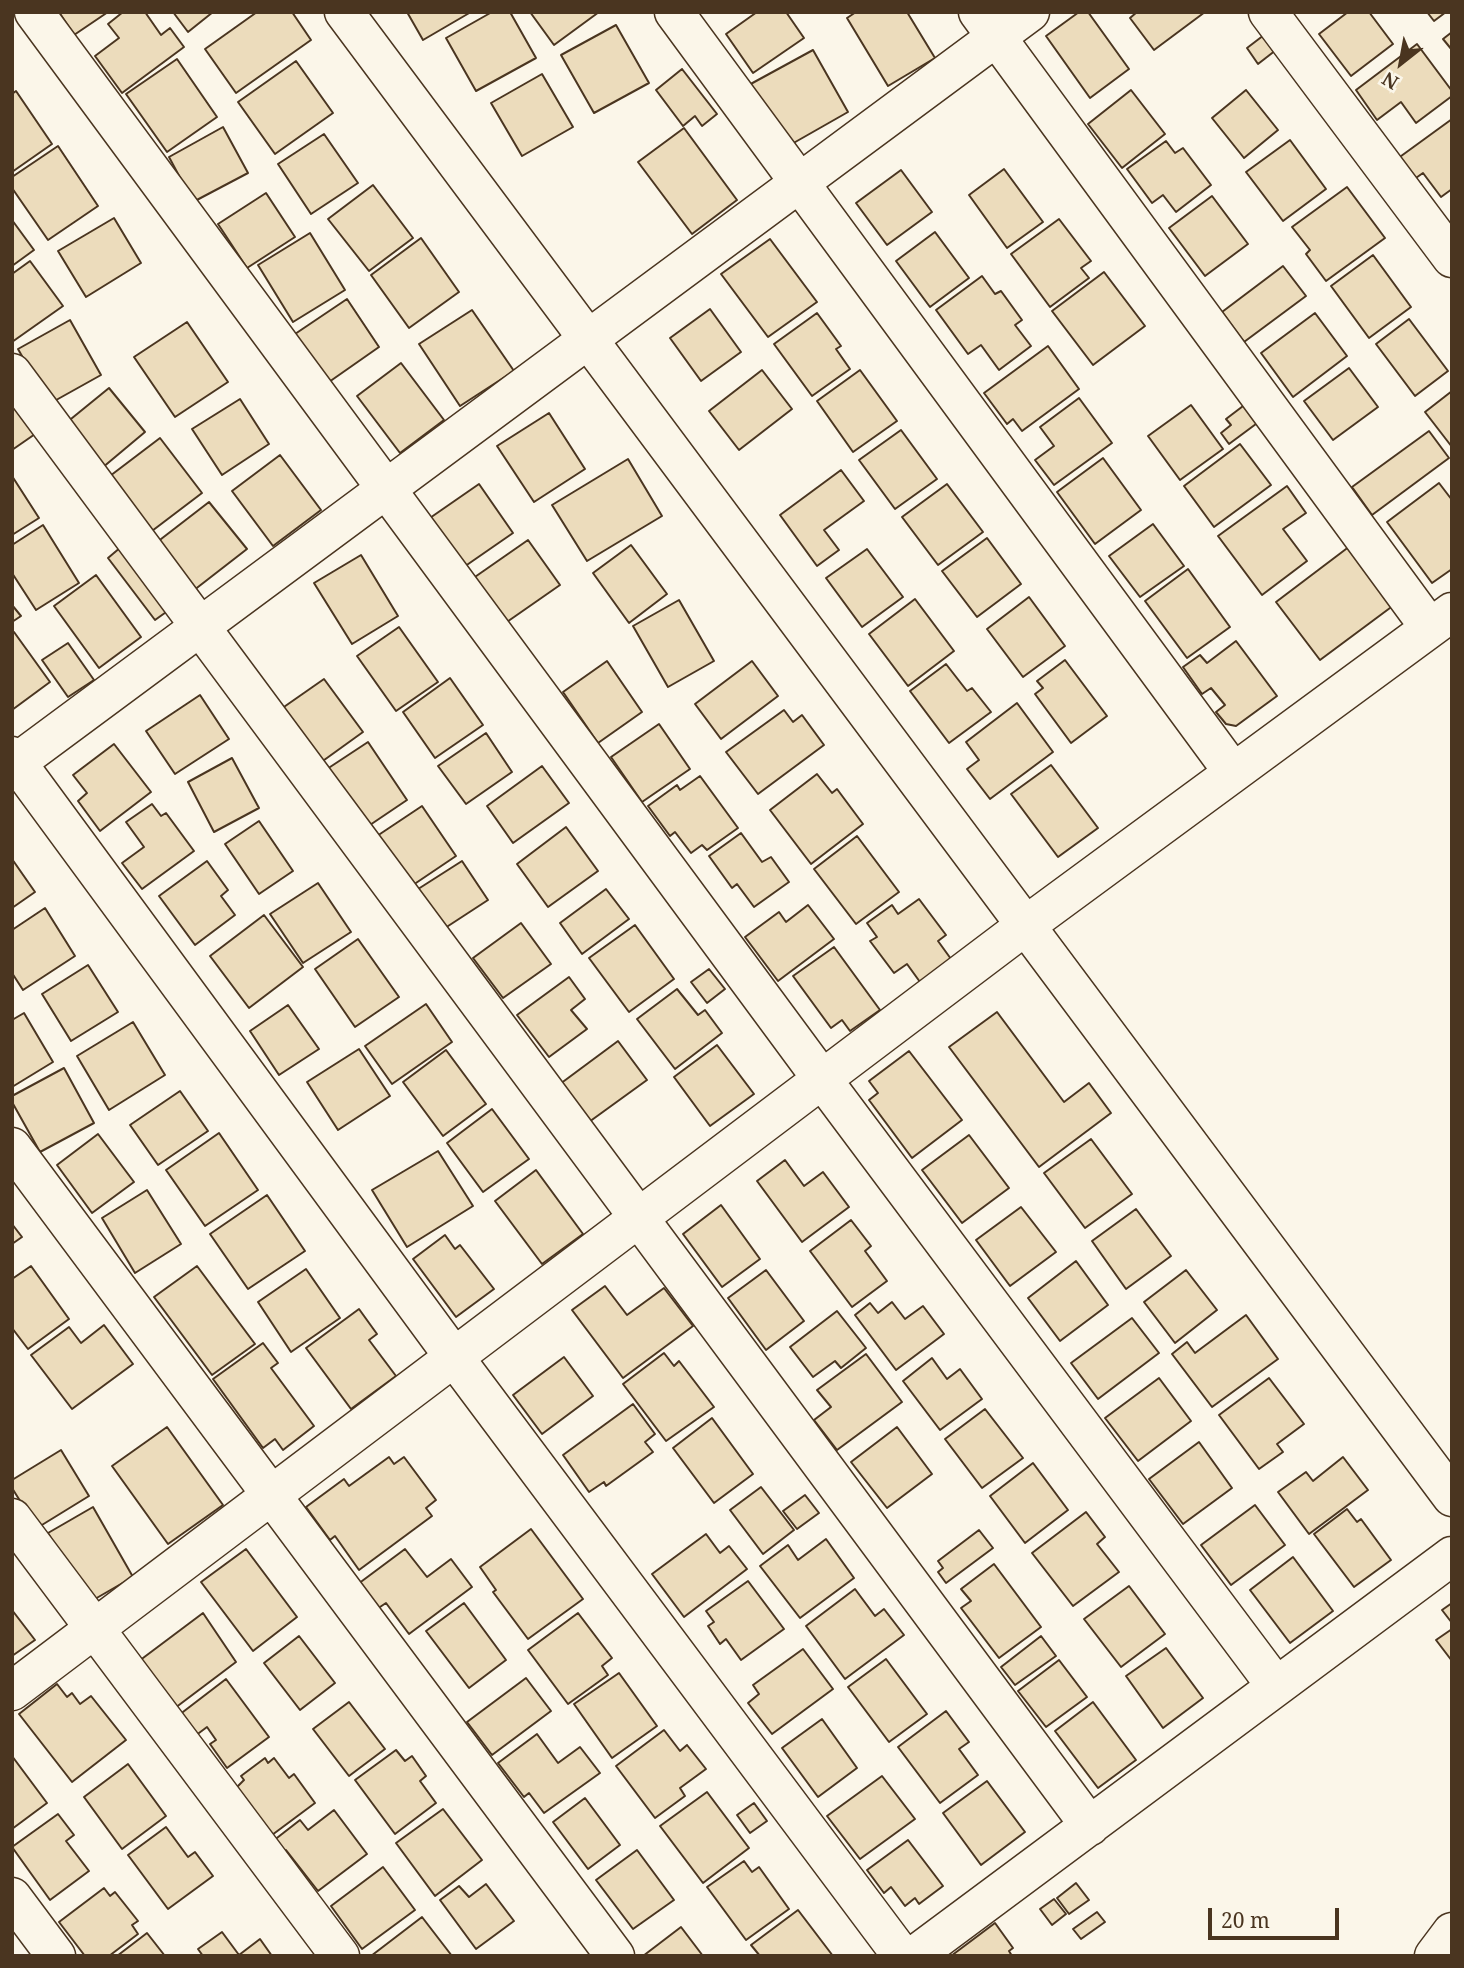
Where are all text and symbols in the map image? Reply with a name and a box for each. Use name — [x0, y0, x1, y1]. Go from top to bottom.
north arrow — [1366, 28, 1436, 98]
text: N — [1377, 66, 1403, 96]
scale bar — [1212, 1895, 1343, 1939]
text: 20 m — [1221, 1906, 1270, 1934]

